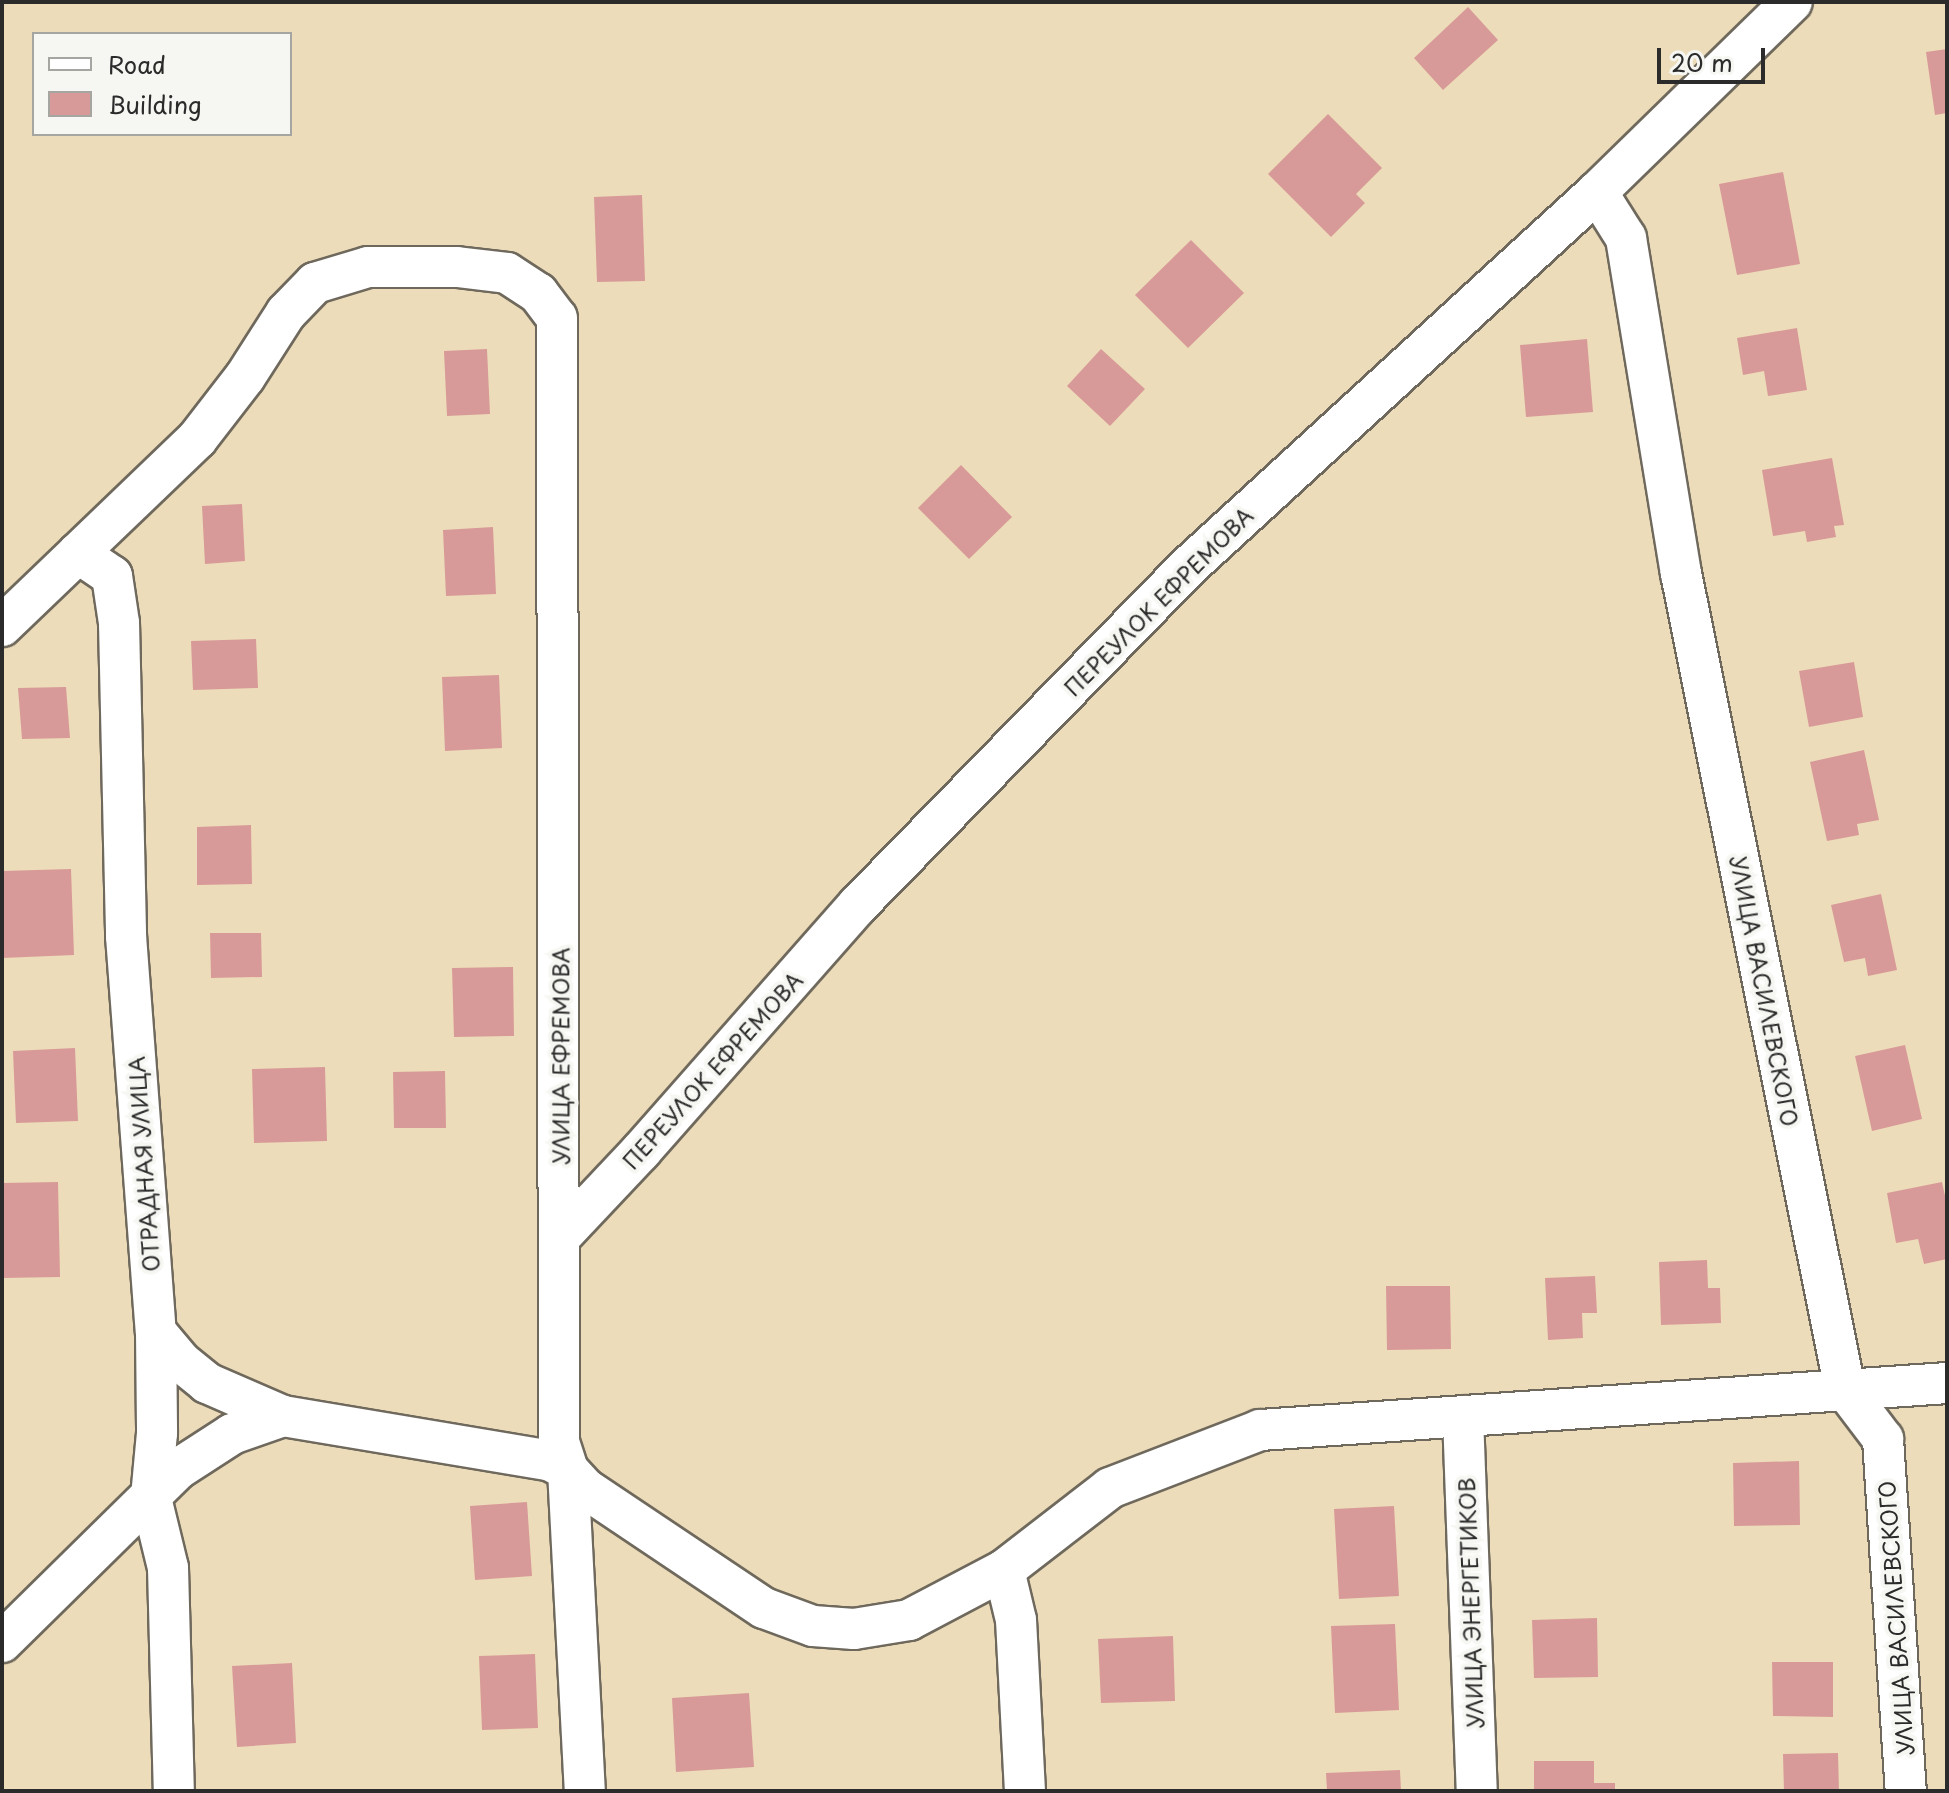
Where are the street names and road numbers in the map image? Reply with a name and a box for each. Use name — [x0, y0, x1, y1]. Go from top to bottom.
street label: ПЕРЕУЛОК ЕФРЕМОВА — [1058, 501, 1258, 701]
street label: УЛИЦА ВАСИЛЕВСКОГО — [1726, 852, 1804, 1130]
street label: УЛИЦА ЕФРЕМОВА — [547, 947, 573, 1165]
street label: ПЕРЕУЛОК ЕФРЕМОВА — [616, 966, 808, 1174]
street label: ОТРАДНАЯ УЛИЦА — [122, 1055, 164, 1273]
street label: УЛИЦА ЭНЕРГЕТИКОВ — [1452, 1476, 1488, 1730]
street label: УЛИЦА ВАСИЛЕВСКОГО — [1872, 1479, 1918, 1757]

